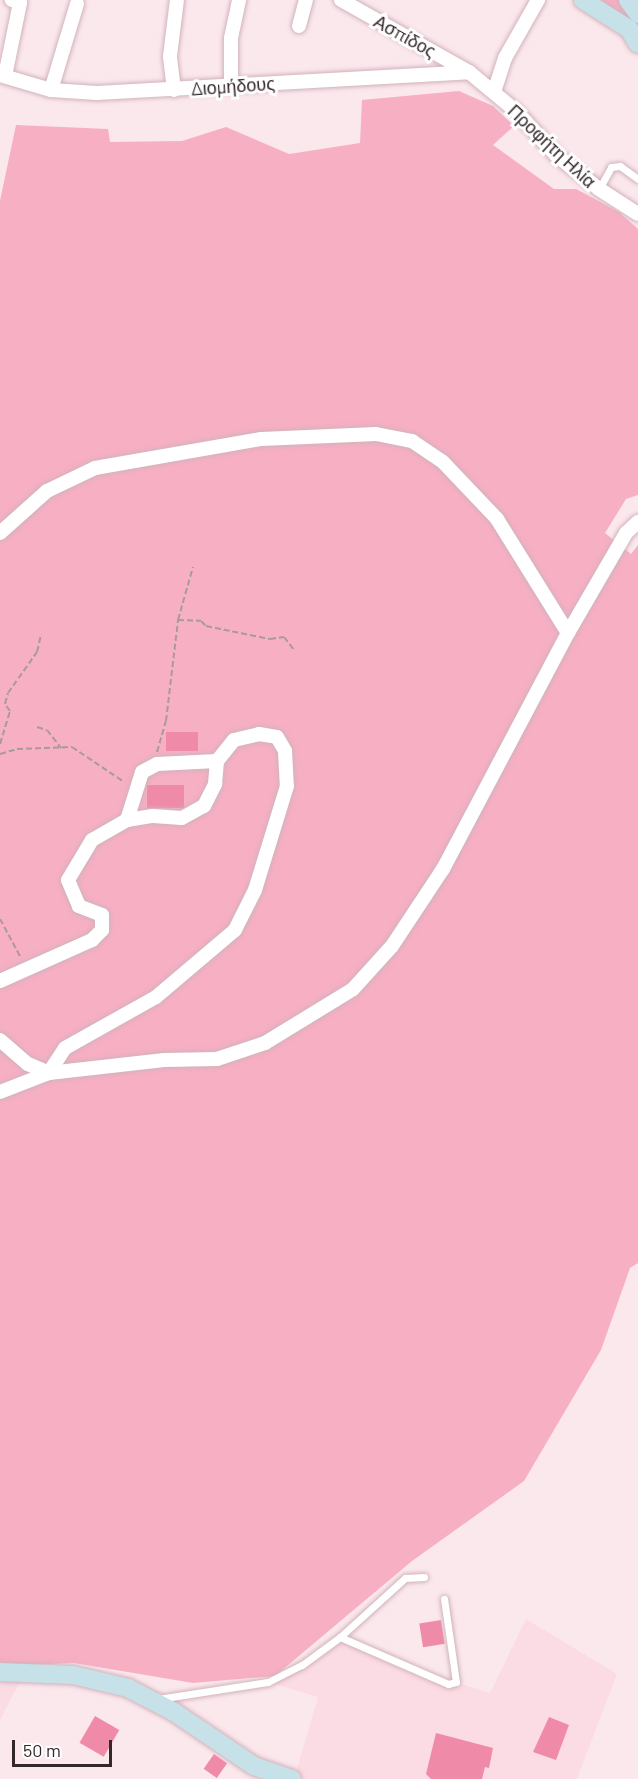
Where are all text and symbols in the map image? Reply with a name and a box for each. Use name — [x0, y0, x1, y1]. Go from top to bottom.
street label: Ασπίδος — [370, 10, 440, 62]
street label: Διομήδους — [190, 72, 276, 100]
street label: Προφήτη Ηλία — [504, 100, 600, 192]
scale bar — [15, 1728, 116, 1766]
text: 50 m — [23, 1739, 61, 1761]

